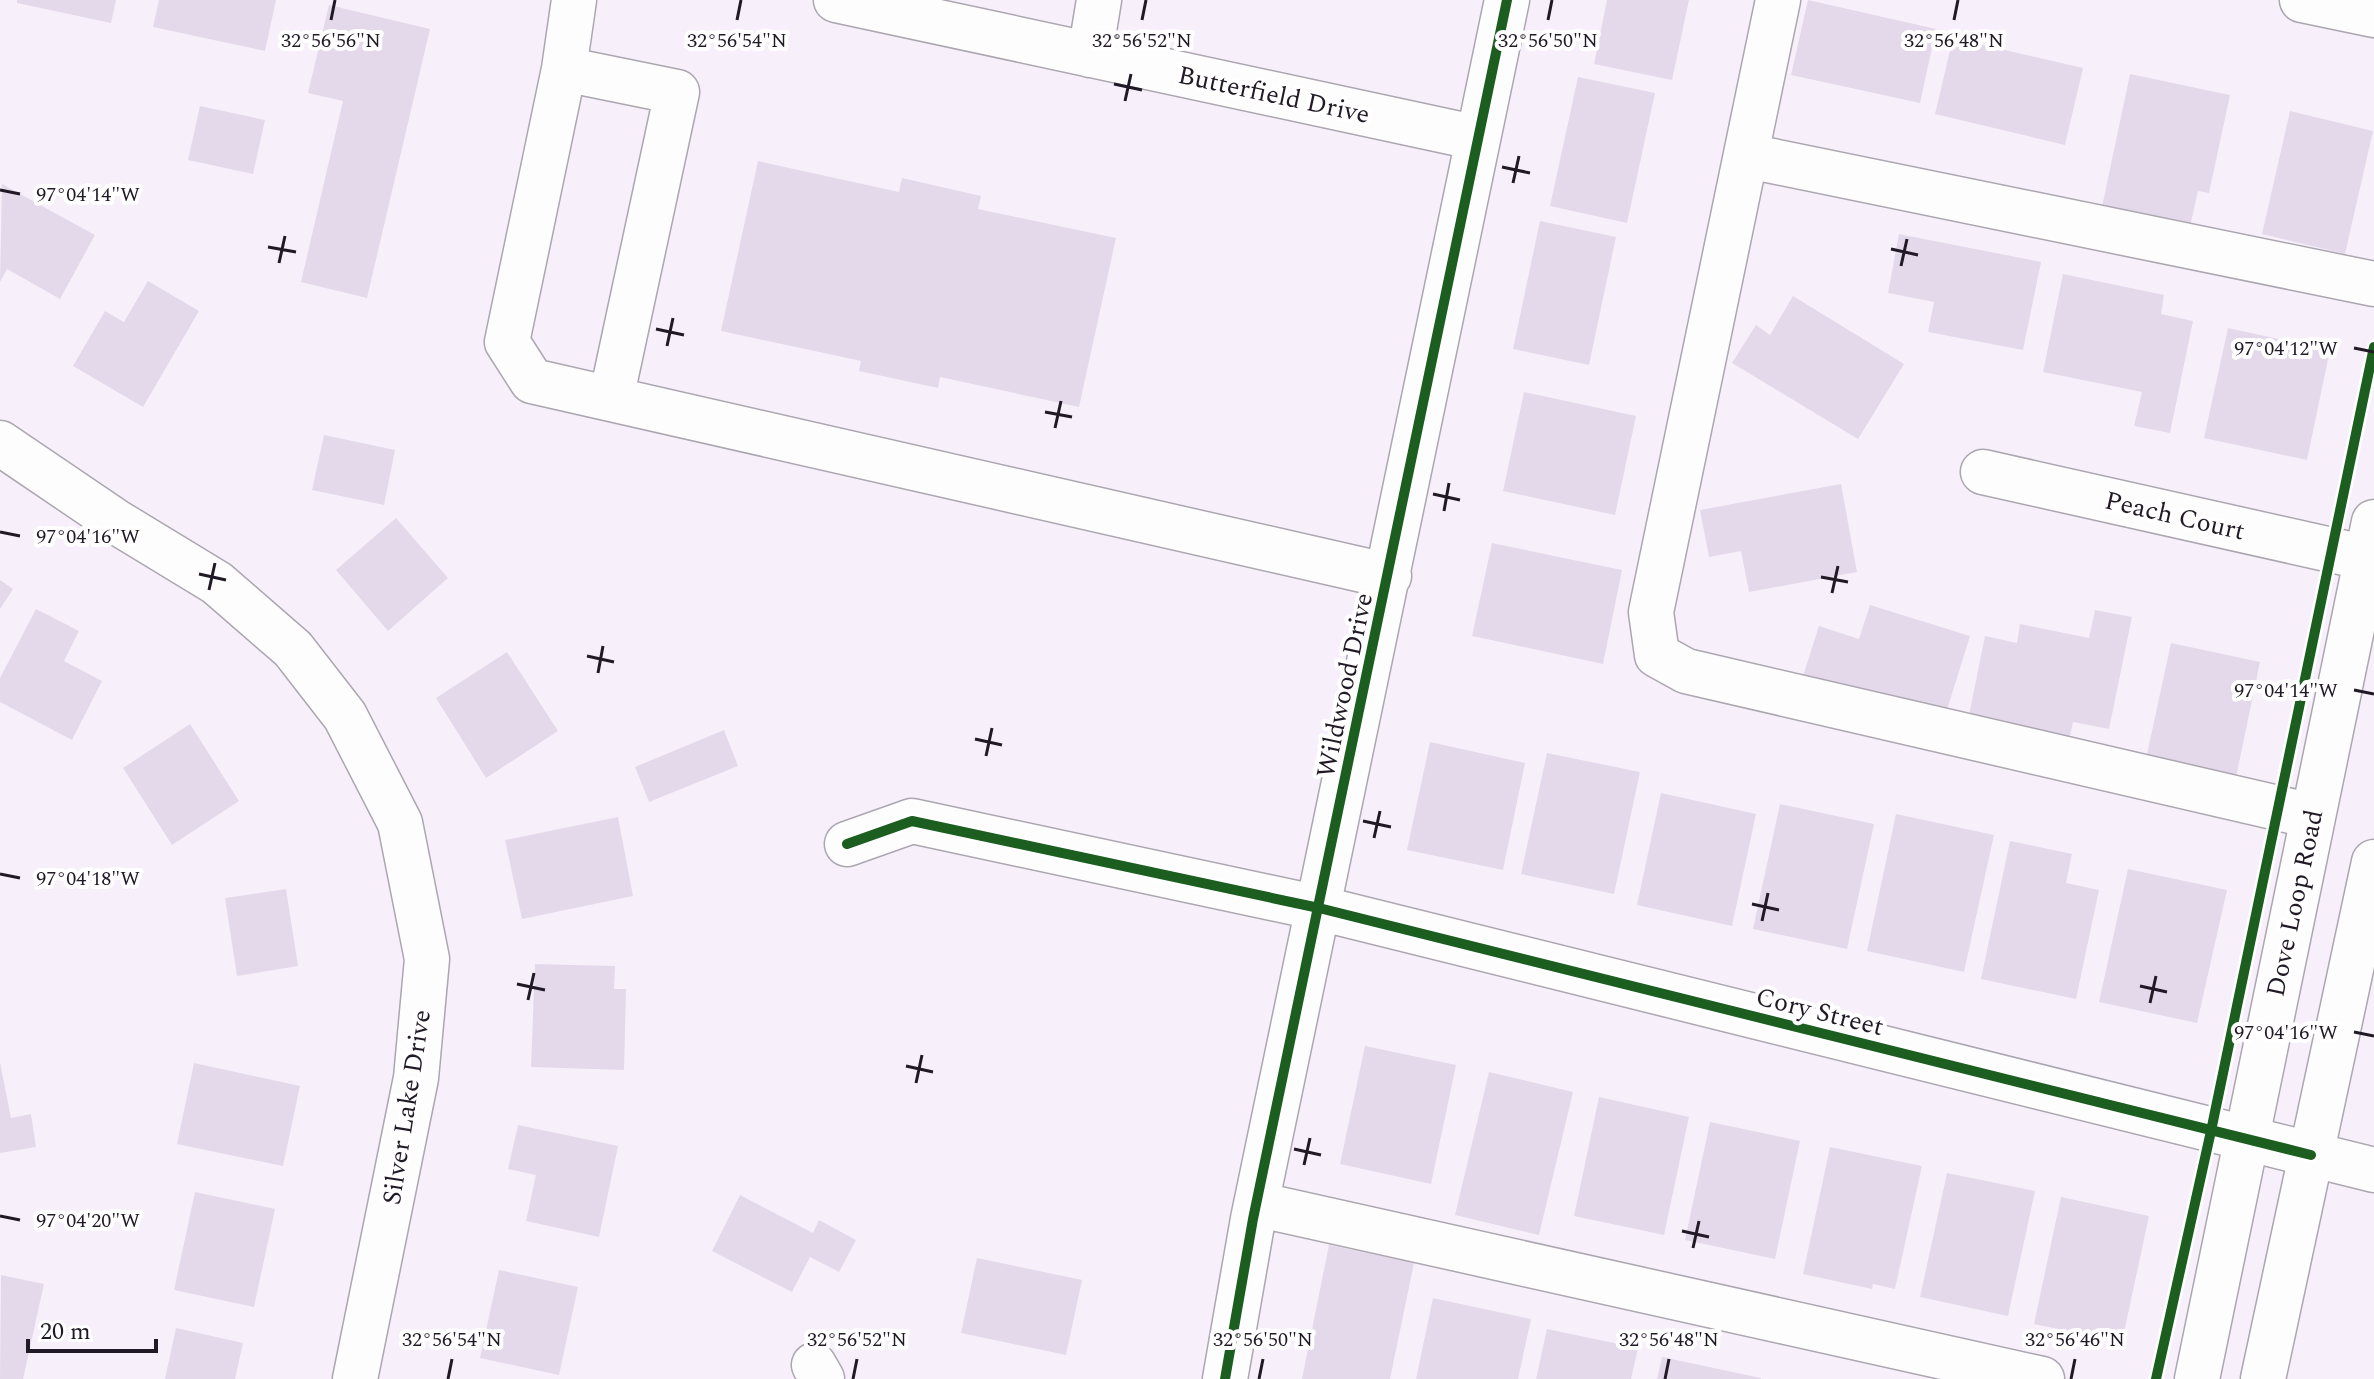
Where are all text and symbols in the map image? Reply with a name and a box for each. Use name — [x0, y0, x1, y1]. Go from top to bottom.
text: 32°56'56"N — [281, 26, 381, 56]
text: 32°56'54"N — [687, 26, 787, 56]
text: 32°56'52"N — [1092, 26, 1192, 56]
text: 32°56'50"N — [1498, 26, 1598, 56]
text: 32°56'48"N — [1904, 26, 2004, 56]
street label: Butterfield Drive — [1174, 55, 1373, 135]
text: 97°04'14"W — [36, 180, 140, 210]
text: 97°04'12"W — [2234, 334, 2338, 364]
street label: Peach Court — [2101, 480, 2249, 552]
text: 97°04'16"W — [36, 522, 140, 552]
street label: Wildwood Drive — [1306, 589, 1384, 781]
text: 97°04'14"W — [2234, 676, 2338, 706]
street label: Dove Loop Road — [2256, 806, 2334, 1000]
text: 97°04'18"W — [36, 864, 140, 894]
street label: Cory Street — [1752, 977, 1888, 1047]
street label: Silver Lake Drive — [372, 1007, 442, 1208]
text: 97°04'16"W — [2234, 1018, 2338, 1048]
text: 97°04'20"W — [36, 1206, 140, 1236]
scale bar — [28, 1303, 156, 1353]
text: 20 m — [40, 1314, 91, 1350]
text: 32°56'54"N — [402, 1325, 502, 1355]
text: 32°56'52"N — [807, 1325, 907, 1355]
text: 32°56'50"N — [1213, 1325, 1313, 1355]
text: 32°56'48"N — [1619, 1325, 1719, 1355]
text: 32°56'46"N — [2025, 1325, 2125, 1355]

